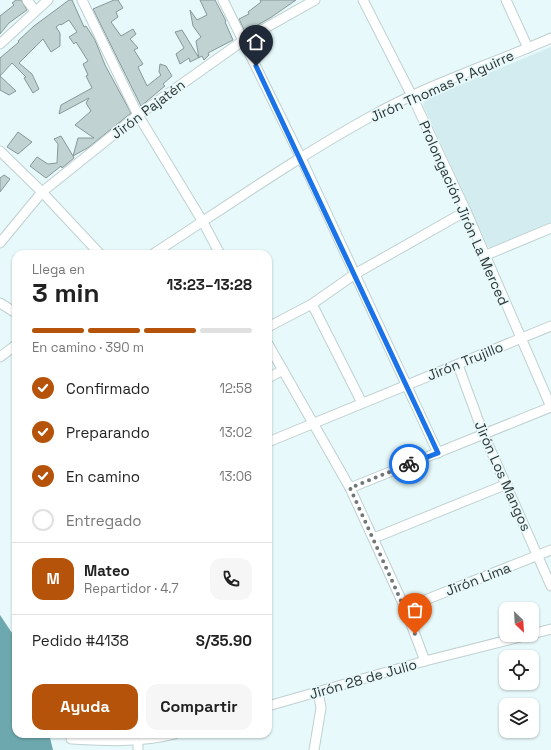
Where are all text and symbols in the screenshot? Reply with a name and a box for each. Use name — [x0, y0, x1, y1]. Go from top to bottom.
pin — [239, 25, 273, 66]
icon: home — [245, 31, 267, 53]
street label: Jirón Thomas P. Aguirre — [367, 46, 517, 126]
street label: Jirón Pajatén — [107, 75, 189, 143]
street label: Prolongación Jirón La Merced — [415, 118, 513, 308]
text: Llega en — [32, 261, 85, 278]
text: 13:23–13:28 — [167, 275, 252, 294]
text: 3 min — [32, 276, 100, 310]
street label: Jirón Trujillo — [424, 338, 506, 384]
text: En camino · 390 m — [32, 339, 144, 356]
icon: check — [32, 377, 54, 399]
text: Confirmado — [66, 379, 150, 398]
text: 12:58 — [220, 380, 252, 397]
street label: Jirón Los Mangos — [471, 418, 535, 534]
icon: check — [32, 421, 54, 443]
text: Preparando — [66, 423, 150, 442]
text: 13:02 — [219, 424, 252, 441]
courier — [389, 444, 429, 484]
icon: bike — [398, 453, 420, 475]
icon: check — [32, 465, 54, 487]
text: En camino — [66, 467, 140, 486]
text: 13:06 — [219, 468, 252, 485]
text: Entregado — [66, 511, 142, 530]
button: phone — [210, 558, 252, 600]
street label: Jirón Lima — [443, 558, 513, 600]
text: Mateo — [84, 561, 130, 580]
text: M — [46, 569, 60, 588]
text: Repartidor · 4.7 — [84, 580, 179, 597]
pin — [398, 593, 432, 634]
icon: bag — [404, 599, 426, 621]
north arrow — [499, 602, 539, 642]
map controls — [499, 602, 539, 738]
text: Pedido #4138 — [32, 631, 129, 650]
text: S/35.90 — [196, 631, 252, 650]
button: locate — [499, 650, 539, 690]
street label: Jirón 28 de Julio — [307, 655, 419, 703]
button: Ayuda — [32, 684, 138, 730]
button: Compartir — [146, 684, 252, 730]
button: layers — [499, 698, 539, 738]

